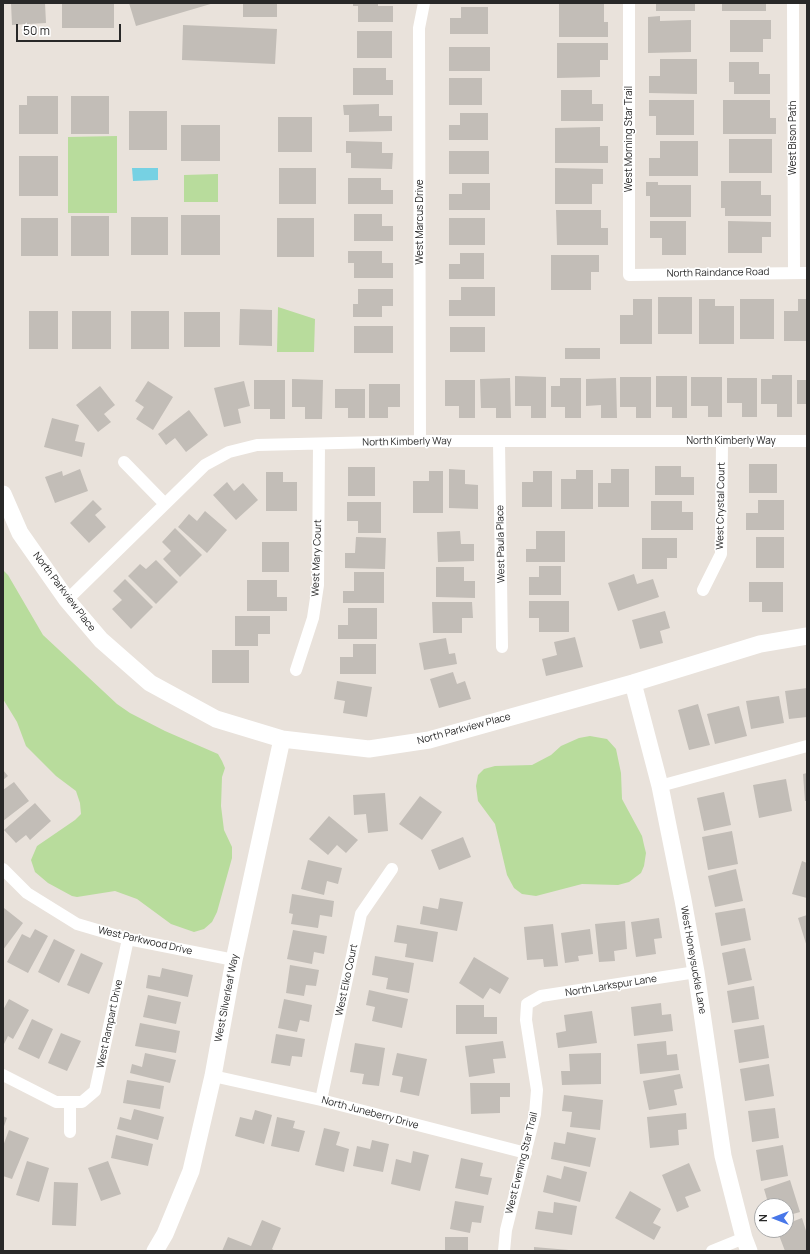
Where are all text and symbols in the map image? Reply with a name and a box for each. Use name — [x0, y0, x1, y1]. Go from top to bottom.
scale bar — [18, 16, 123, 42]
text: 50 m — [23, 22, 50, 39]
street label: West Morning Star Trail — [623, 86, 635, 192]
street label: West Bison Path — [787, 101, 799, 175]
street label: West Marcus Drive — [414, 179, 426, 265]
street label: North Raindance Road — [667, 266, 769, 280]
street label: North Kimberly Way — [362, 435, 452, 449]
street label: North Kimberly Way — [686, 435, 776, 447]
street label: West Crystal Court — [714, 462, 728, 550]
street label: West Paula Place — [494, 505, 508, 583]
street label: West Mary Court — [310, 519, 324, 597]
street label: North Parkview Place — [30, 550, 98, 634]
street label: North Parkview Place — [416, 711, 512, 747]
street label: West Honeysuckle Lane — [678, 905, 708, 1015]
street label: West Parkwood Drive — [97, 924, 193, 958]
street label: West Elko Court — [334, 943, 360, 1017]
street label: West Silverleaf Way — [213, 953, 241, 1043]
street label: North Larkspur Lane — [564, 973, 658, 999]
street label: West Rampart Drive — [95, 978, 125, 1070]
street label: North Juneberry Drive — [320, 1094, 420, 1132]
street label: West Evening Star Trail — [504, 1111, 540, 1215]
north arrow — [754, 1198, 794, 1238]
text: N — [755, 1214, 770, 1222]

